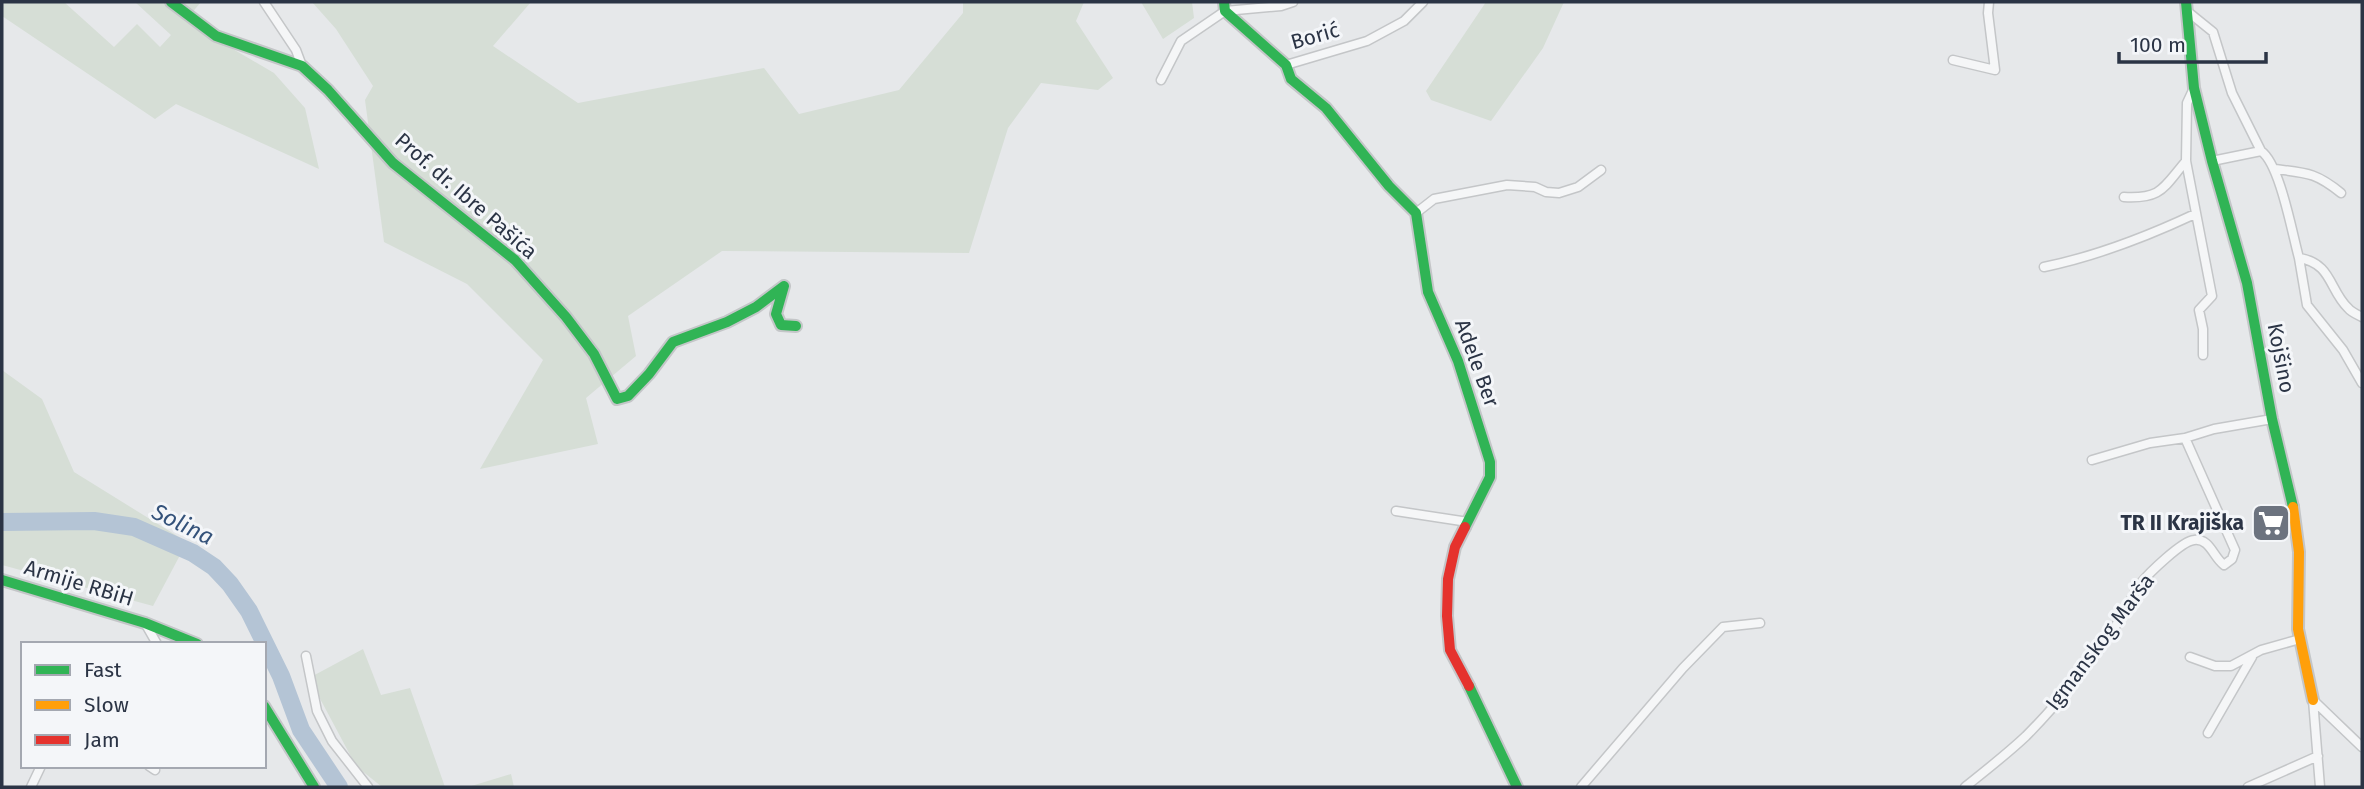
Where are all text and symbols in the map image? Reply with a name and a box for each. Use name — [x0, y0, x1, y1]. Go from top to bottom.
street label: Borić — [1288, 17, 1342, 55]
scale bar — [2119, 21, 2266, 65]
text: 100 m — [2130, 32, 2186, 58]
street label: Prof. dr. Ibre Pašića — [390, 127, 542, 265]
street label: Adele Ber — [1449, 316, 1505, 410]
street label: Kojšino — [2262, 321, 2300, 395]
water label: Solina — [147, 497, 218, 551]
supermarket icon: TR II Krajiška — [2250, 502, 2292, 544]
place label: TR II Krajiška — [2120, 510, 2244, 536]
street label: Armije RBiH — [21, 554, 137, 612]
street label: Igmanskog Marša — [2040, 568, 2160, 716]
legend — [21, 642, 266, 768]
text: Fast — [84, 657, 122, 683]
text: Slow — [84, 692, 129, 718]
text: Jam — [84, 727, 120, 753]

